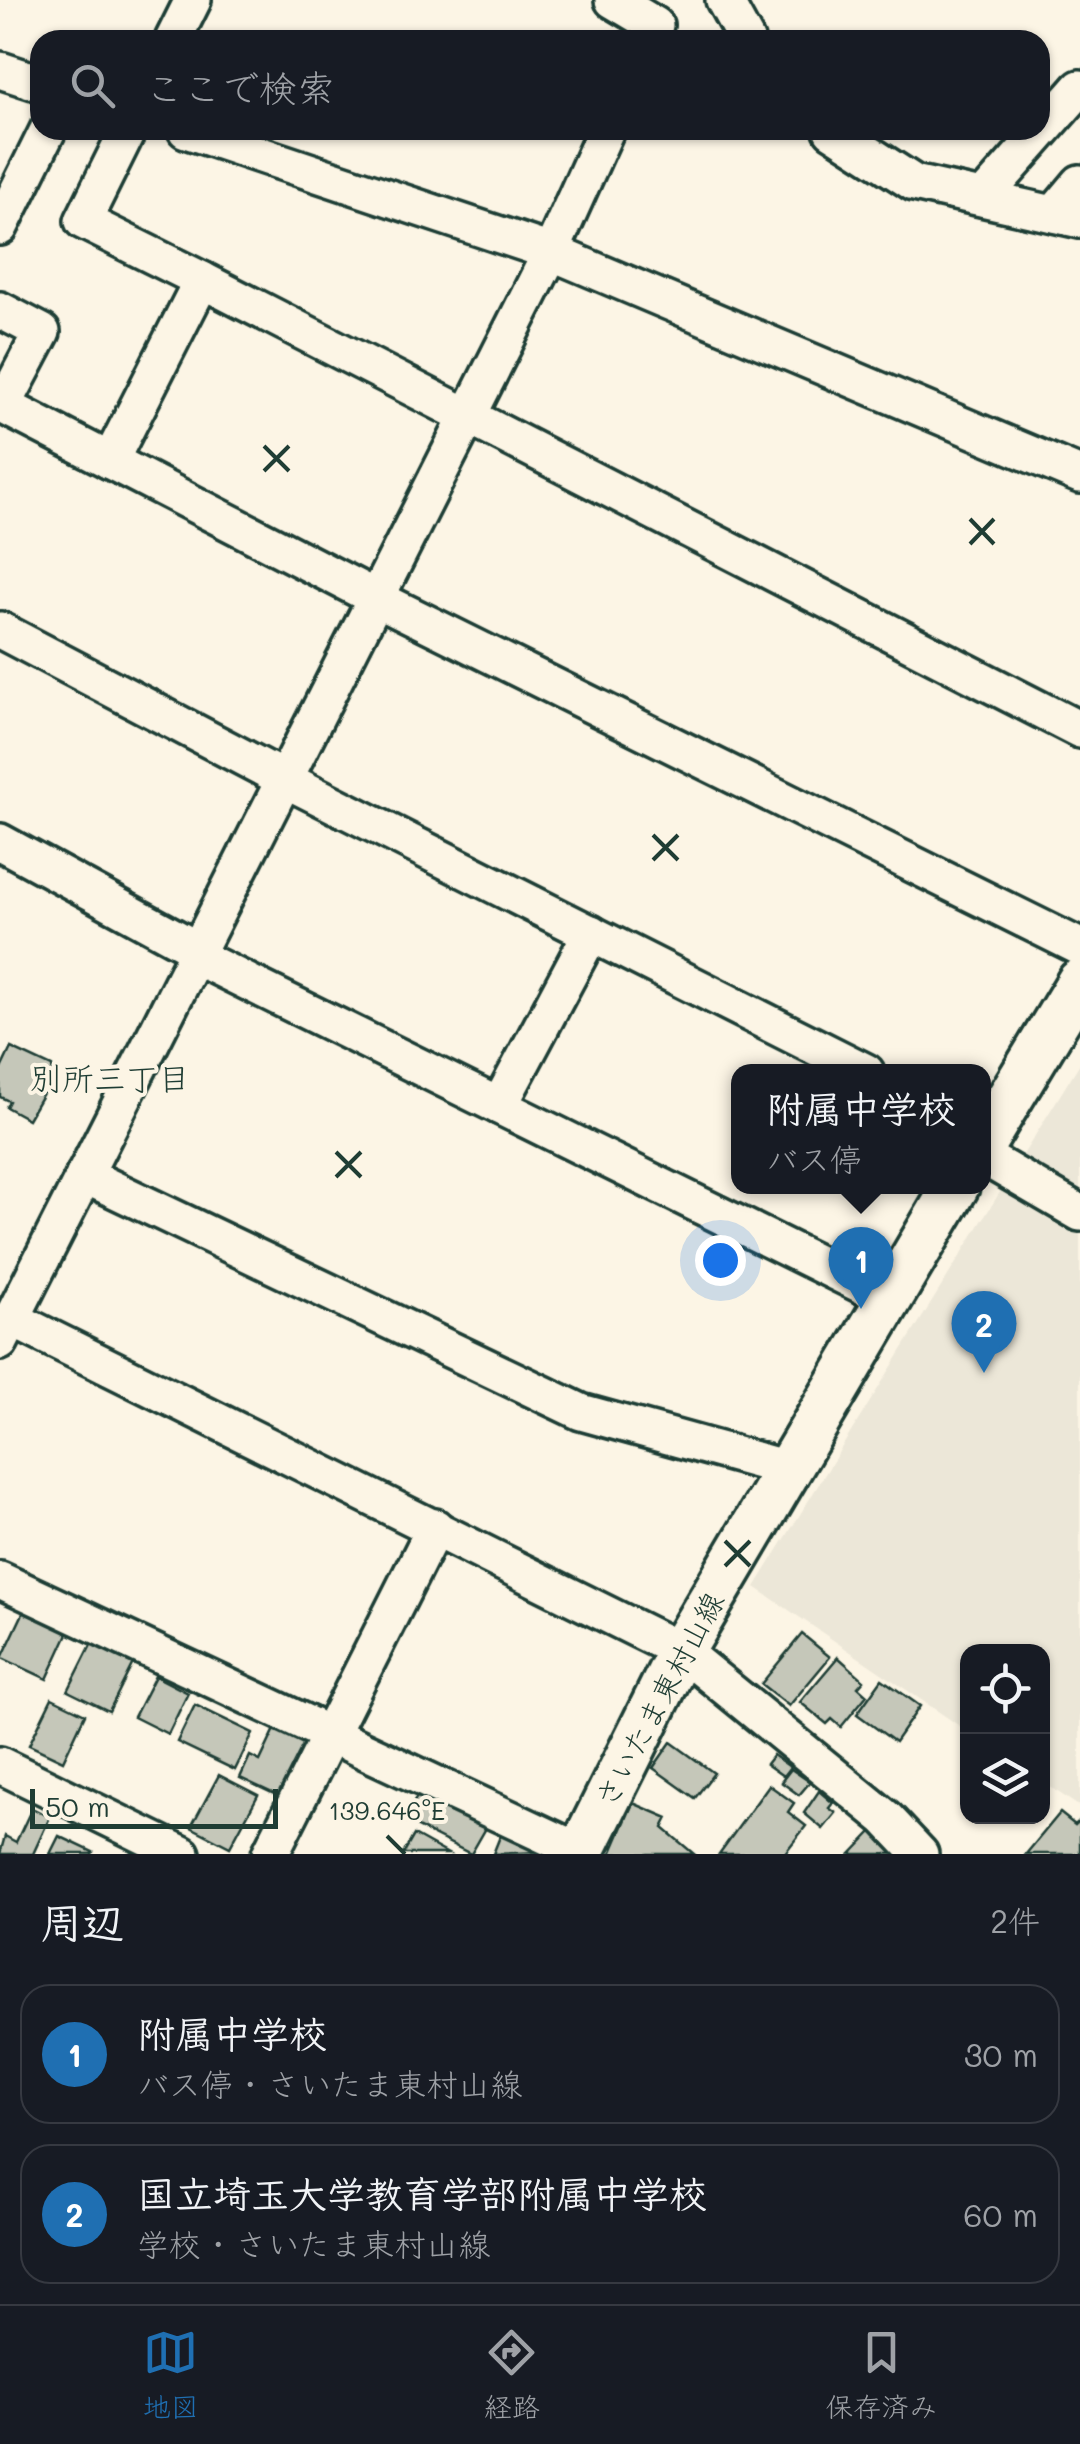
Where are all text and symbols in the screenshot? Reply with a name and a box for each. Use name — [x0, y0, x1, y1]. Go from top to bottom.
search box — [30, 30, 1050, 140]
icon: search — [65, 58, 120, 113]
text: ここで検索 — [145, 62, 335, 112]
district label: 別所三丁目 — [30, 1056, 190, 1098]
popup — [731, 1064, 991, 1194]
text: 附属中学校 — [766, 1083, 956, 1133]
text: バス停 — [766, 1137, 862, 1179]
pin: 1 — [828, 1226, 894, 1309]
your location — [695, 1235, 746, 1286]
pin: 2 — [952, 1290, 1016, 1373]
street label: さいたま東村山線 — [585, 1584, 732, 1814]
map controls — [960, 1644, 1050, 1824]
button: locate — [960, 1644, 1050, 1734]
button: layers — [960, 1734, 1050, 1824]
scale bar — [30, 1784, 278, 1828]
text: 50 m — [45, 1788, 110, 1824]
text: 139.646°E — [329, 1794, 445, 1826]
text: 周辺 — [40, 1894, 124, 1949]
text: 2件 — [990, 1899, 1040, 1941]
text: 附属中学校 — [137, 2008, 327, 2058]
text: 1 — [67, 2033, 82, 2075]
text: 30 m — [964, 2033, 1038, 2075]
text: バス停 · さいたま東村山線 — [137, 2062, 522, 2104]
text: 国立埼玉大学教育学部附属中学校 — [137, 2168, 707, 2218]
text: 2 — [66, 2193, 83, 2235]
text: 60 m — [963, 2193, 1038, 2235]
text: 学校 · さいたま東村山線 — [137, 2222, 490, 2264]
tab: 地図 — [143, 2325, 199, 2425]
tab: 経路 — [484, 2325, 540, 2425]
tab: 保存済み — [825, 2325, 937, 2425]

